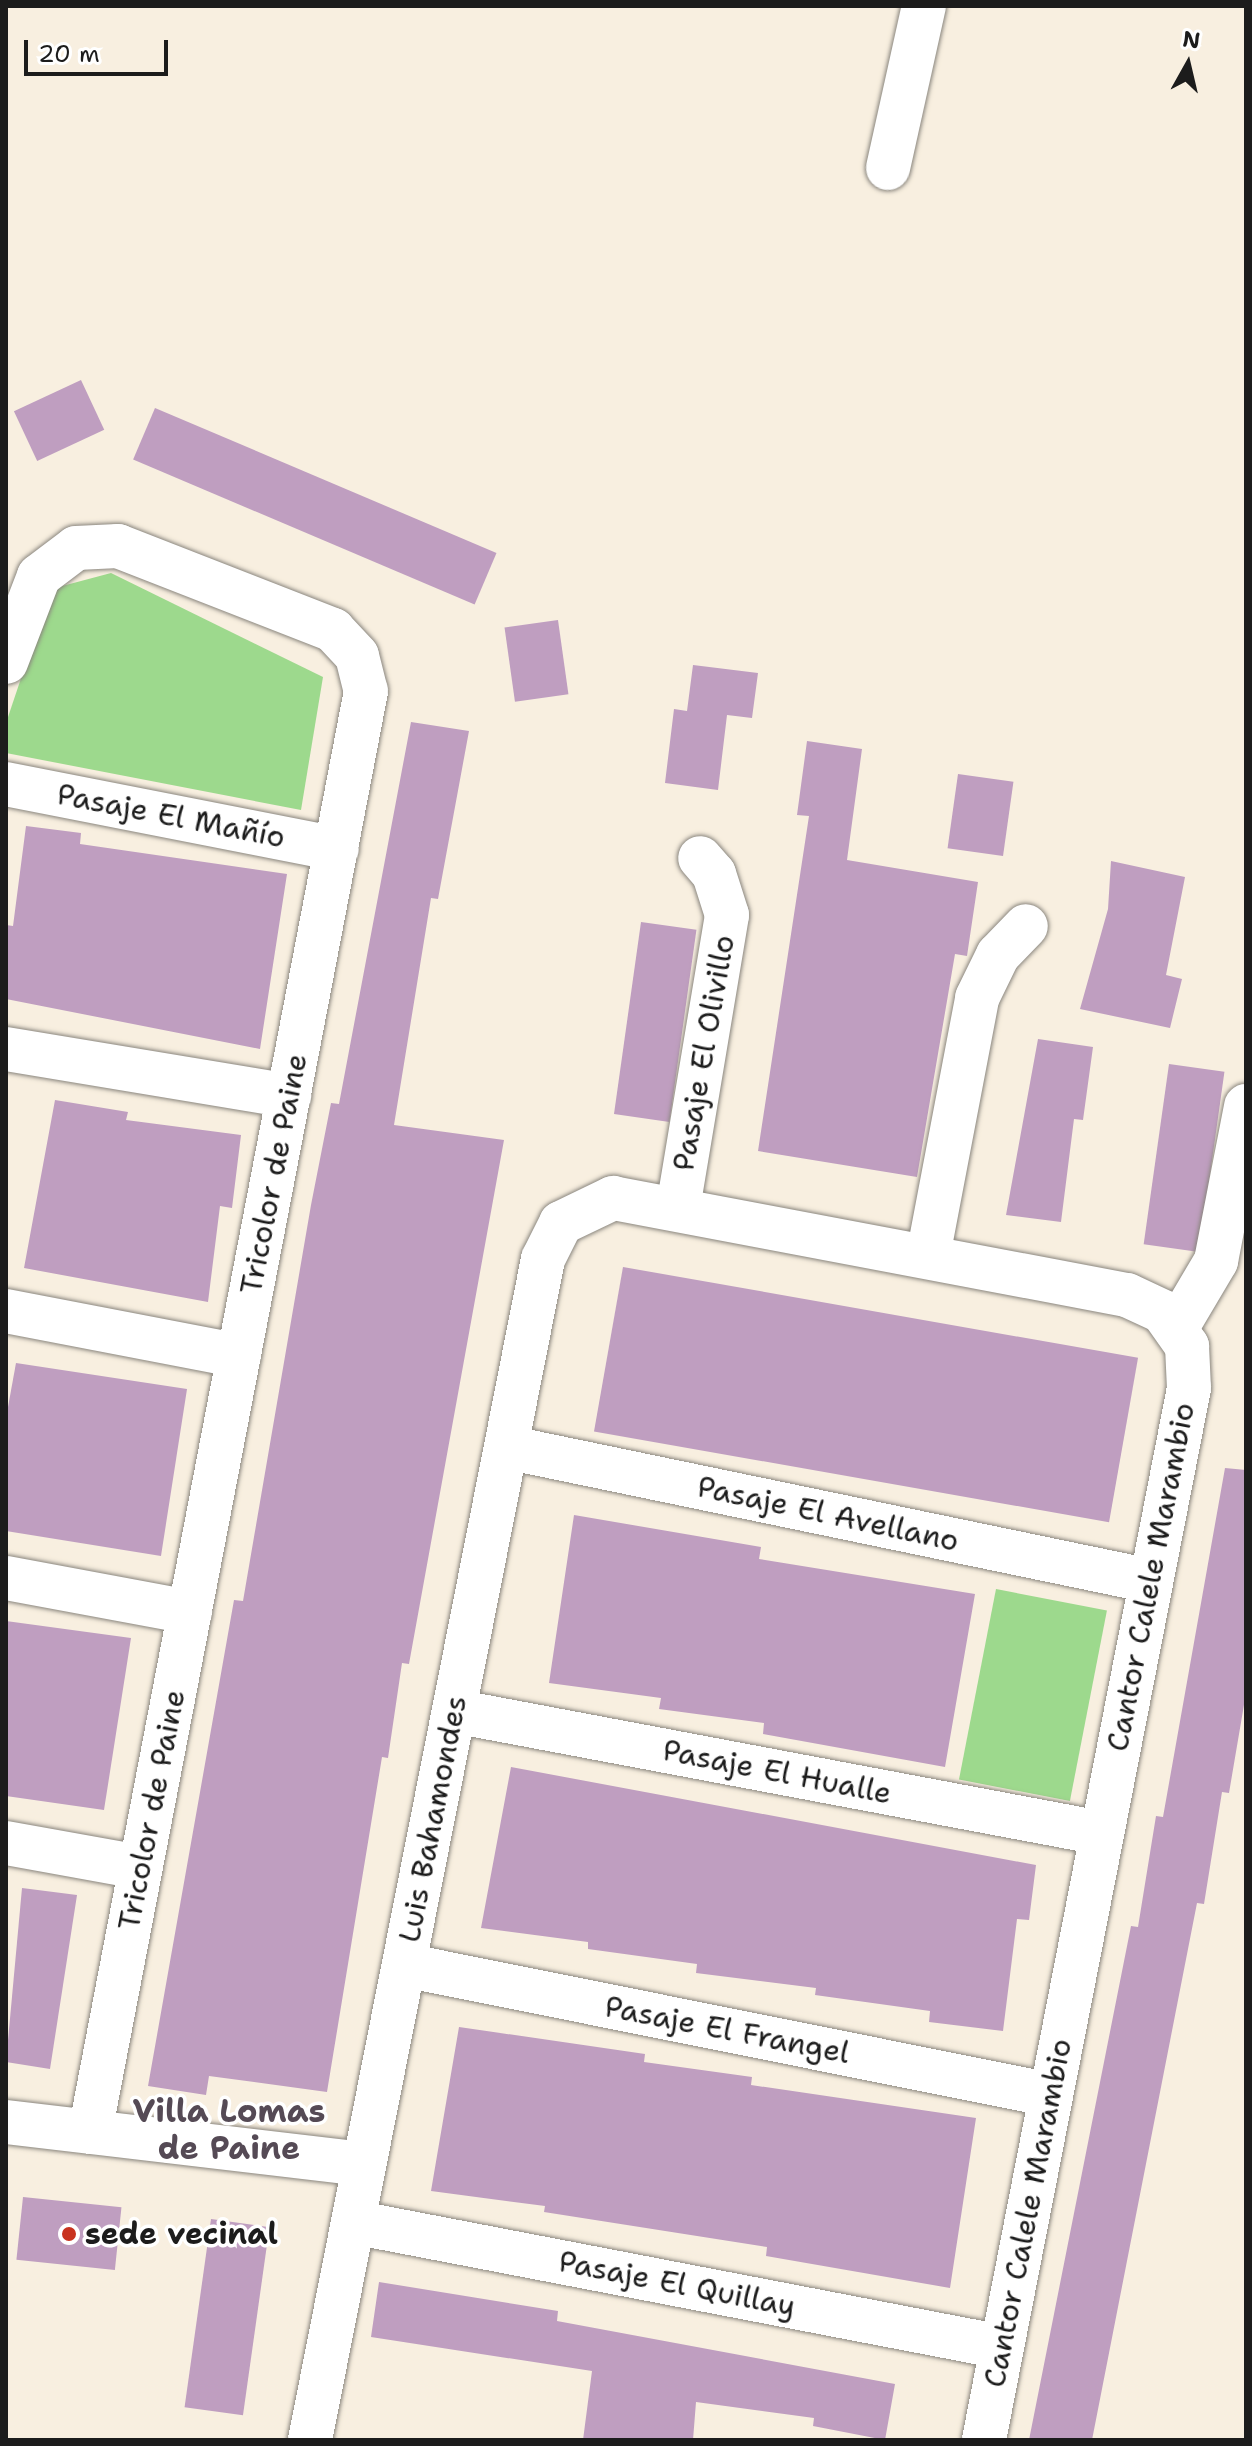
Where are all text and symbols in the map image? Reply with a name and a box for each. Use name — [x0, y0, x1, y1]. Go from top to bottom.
scale bar — [28, 24, 172, 74]
north arrow — [1148, 24, 1228, 104]
text: N — [1181, 24, 1202, 55]
text: 20 m — [38, 38, 100, 70]
street label: Pasaje El Mañío — [54, 776, 288, 856]
street label: Pasaje El Olivillo — [666, 932, 742, 1174]
street label: Tricolor de Paine — [233, 1051, 315, 1297]
street label: Cantor Calele Marambio — [1100, 1400, 1202, 1754]
street label: Pasaje El Avellano — [694, 1469, 962, 1559]
street label: Tricolor de Paine — [111, 1687, 193, 1933]
street label: Luis Bahamondes — [391, 1693, 475, 1945]
street label: Pasaje El Hualle — [660, 1732, 894, 1812]
street label: Pasaje El Frangel — [602, 1989, 852, 2071]
street label: Cantor Calele Marambio — [977, 2036, 1079, 2390]
district label: Villa Lomas de Paine — [133, 2093, 325, 2168]
place label: sede vecinal — [85, 2216, 278, 2252]
marker: sede vecinal — [60, 2225, 78, 2243]
street label: Pasaje El Quillay — [556, 2243, 798, 2325]

